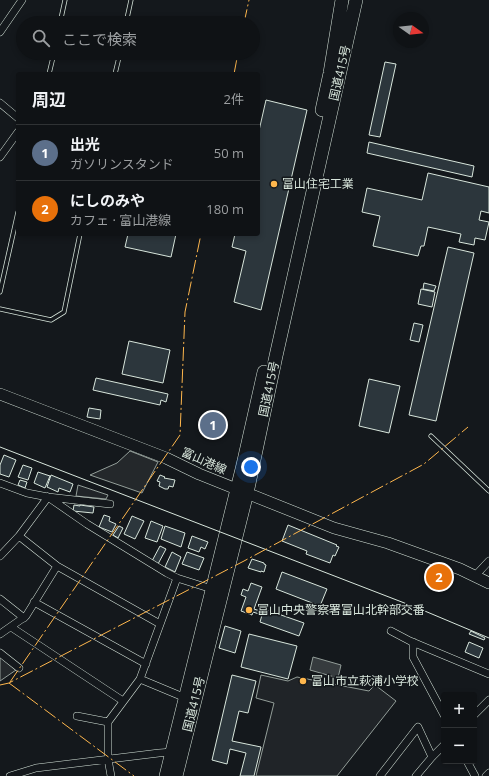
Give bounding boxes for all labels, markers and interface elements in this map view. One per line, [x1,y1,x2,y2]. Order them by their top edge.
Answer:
north arrow [393,12,429,48]
search box [16,16,260,60]
icon: search [30,27,52,49]
text: ここで検索 [62,29,137,49]
street label: 国道415号 [325,43,354,102]
text: 周辺 [32,88,66,111]
text: 2件 [224,90,244,108]
text: 出光 [70,134,100,154]
text: 1 [41,144,49,162]
text: 50 m [214,144,244,162]
text: ガソリンスタンド [70,155,174,173]
place label: 富山住宅工業 [282,175,354,192]
marker: 富山住宅工業 [269,179,279,189]
text: にしのみや [70,190,145,210]
text: 2 [41,200,49,218]
text: 180 m [206,200,244,218]
text: カフェ · 富山港線 [70,211,171,229]
street label: 国道415号 [254,359,283,418]
pin: 1 [200,410,226,440]
street label: 富山港線 [179,443,230,478]
your location [241,457,261,477]
pin: 2 [426,562,452,592]
place label: 富山中央警察署富山北幹部交番 [257,601,425,618]
marker: 富山中央警察署富山北幹部交番 [244,605,254,615]
place label: 富山市立萩浦小学校 [311,672,419,689]
street label: 国道415号 [178,674,209,733]
marker: 富山市立萩浦小学校 [298,676,308,686]
map controls [441,692,477,764]
button: + [441,692,477,728]
button: − [441,728,477,764]

